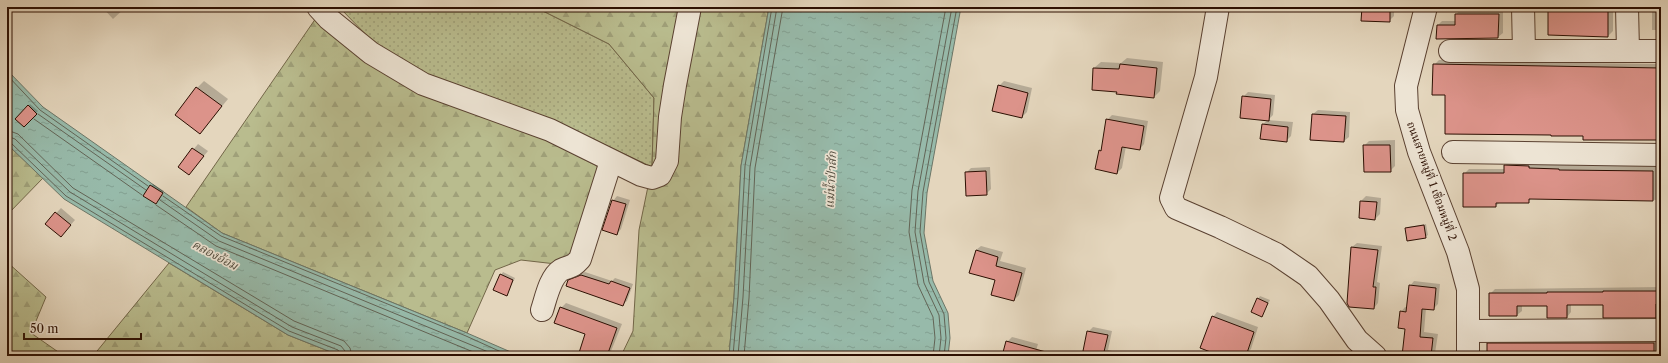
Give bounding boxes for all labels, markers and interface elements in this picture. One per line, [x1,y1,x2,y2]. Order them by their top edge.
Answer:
street label: ถนนสายหมู่ที่ 1 เชื่อมหมู่ที่ 2 [1404,119,1461,243]
water label: แม่น้ำป่าสัก [821,150,840,209]
water label: คลองอ้อม [190,236,242,273]
scale bar [24,315,141,341]
text: 50 m [30,321,59,336]

